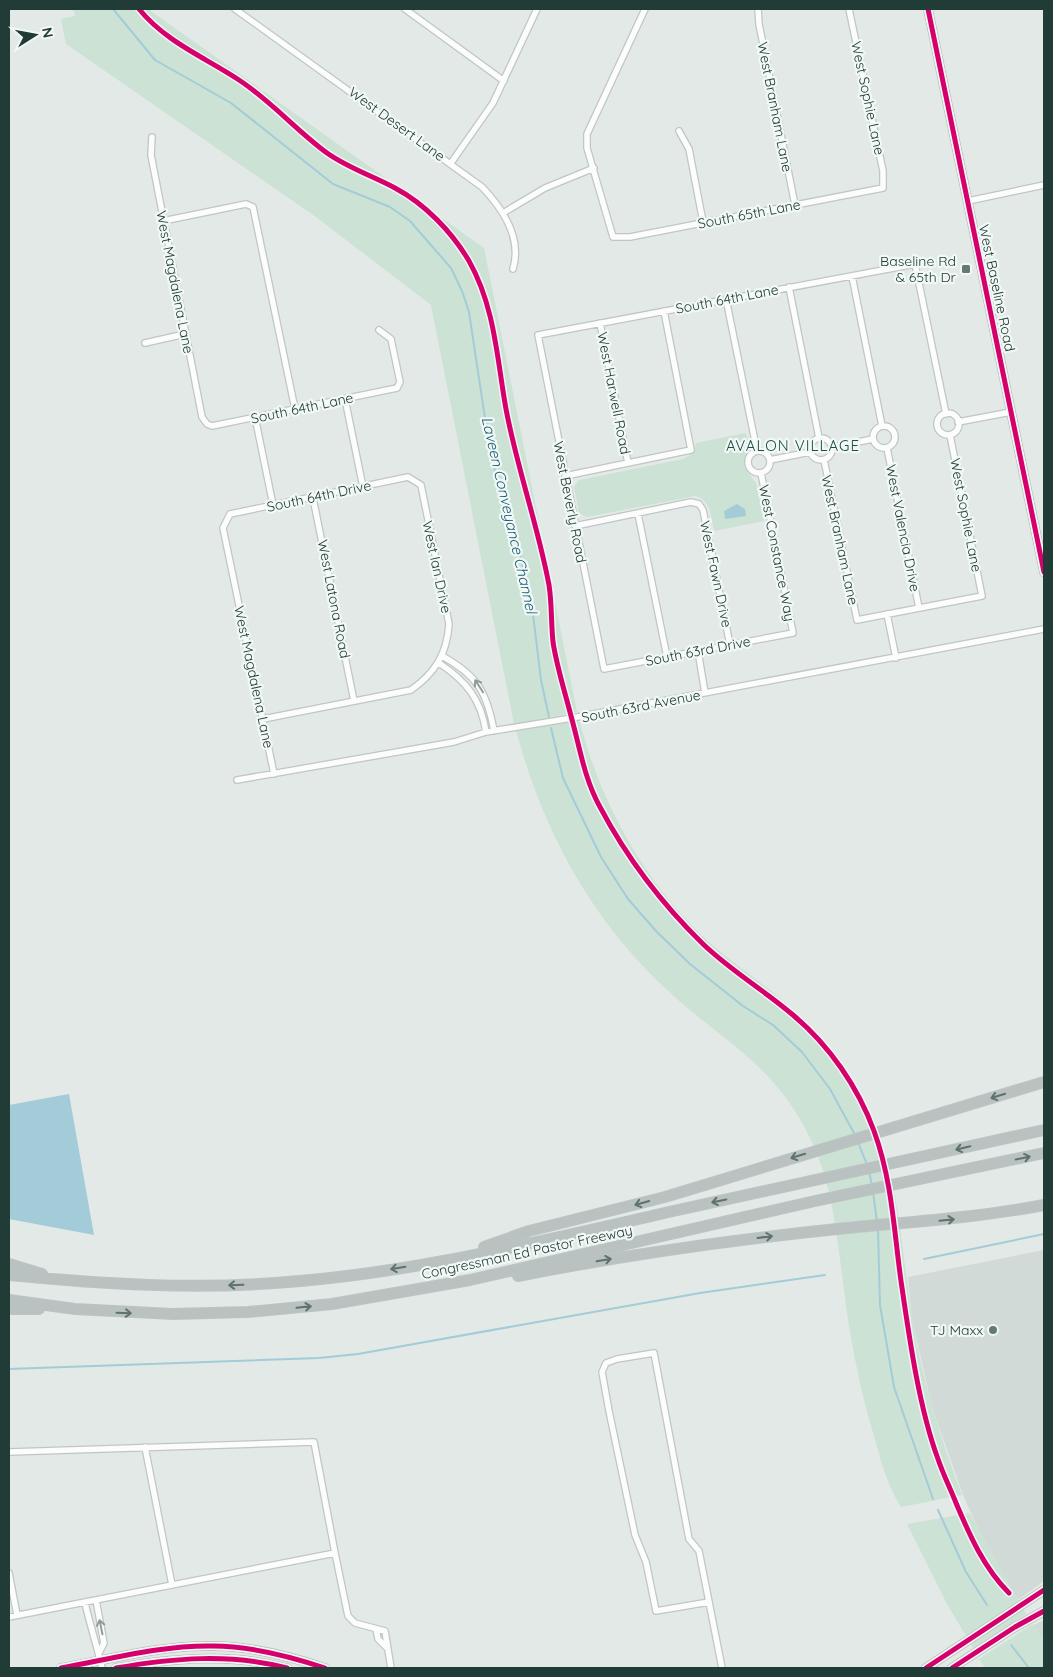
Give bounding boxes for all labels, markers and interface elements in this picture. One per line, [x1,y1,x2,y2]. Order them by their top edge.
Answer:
north arrow [10,10,60,60]
text: N [38,26,58,39]
street label: West Branham Lane [754,40,796,174]
street label: West Sophie Lane [847,40,889,157]
street label: West Desert Lane [345,83,449,165]
street label: South 65th Lane [696,195,802,233]
street label: West Magdalena Lane [152,209,198,355]
street label: West Baseline Road [975,223,1019,353]
place label: Baseline Rd & 65th Dr [880,252,957,286]
marker: Baseline Rd & 65th Dr [960,263,972,275]
street label: South 64th Lane [674,280,780,318]
street label: West Harwell Road [593,330,635,456]
street label: South 64th Lane [249,388,355,428]
water label: Laveen Conveyance Channel [478,415,542,617]
district label: AVALON VILLAGE [726,436,860,455]
street label: West Beverly Road [549,440,591,564]
street label: West Sophie Lane [946,456,986,574]
street label: West Valencia Drive [882,463,924,593]
street label: West Branham Lane [817,473,863,607]
street label: South 64th Drive [265,476,373,516]
street label: West Constance Way [755,483,799,623]
street label: West Ian Drive [418,519,456,615]
street label: West Fawn Drive [696,519,736,629]
street label: West Latona Road [314,538,354,660]
street label: West Magdalena Lane [230,604,278,750]
street label: South 63rd Drive [644,632,752,670]
one-way arrow [474,679,484,693]
street label: South 63rd Avenue [580,686,702,726]
one-way arrow [990,1091,1006,1101]
one-way arrow [955,1144,971,1153]
one-way arrow [790,1152,806,1162]
one-way arrow [1014,1153,1030,1162]
one-way arrow [711,1197,727,1206]
one-way arrow [635,1199,651,1209]
one-way arrow [938,1215,954,1224]
street label: Congressman Ed Pastor Freeway [420,1221,634,1283]
one-way arrow [757,1232,773,1242]
one-way arrow [596,1254,612,1264]
one-way arrow [390,1264,406,1274]
one-way arrow [228,1281,244,1290]
one-way arrow [295,1302,311,1312]
one-way arrow [116,1308,132,1317]
place label: TJ Maxx [930,1321,983,1339]
marker: TJ Maxx [987,1324,999,1336]
one-way arrow [96,1620,105,1636]

